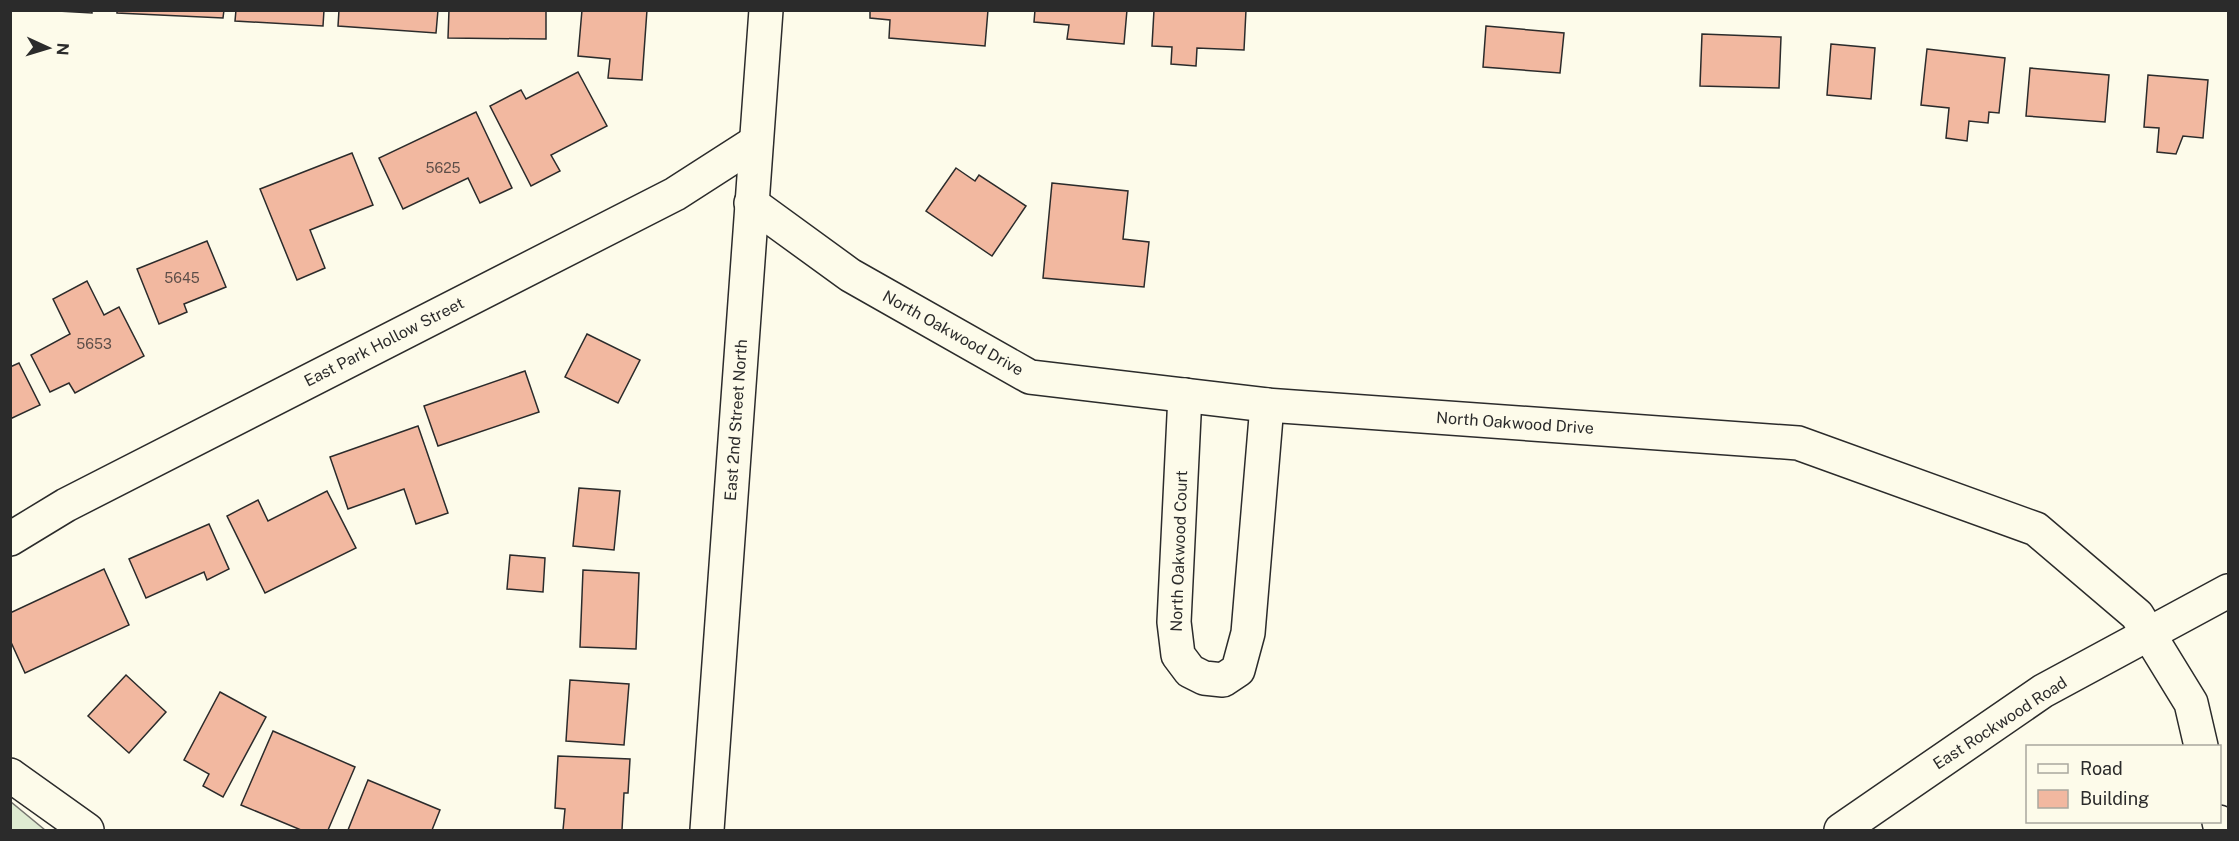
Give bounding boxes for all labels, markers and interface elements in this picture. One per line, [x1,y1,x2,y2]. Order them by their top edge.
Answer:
north arrow [18,18,78,78]
text: N [53,42,72,56]
house number: 5625 [426,160,461,176]
house number: 5645 [164,270,200,286]
street label: North Oakwood Drive [879,286,1027,380]
street label: East Park Hollow Street [301,293,467,391]
house number: 5653 [76,336,112,352]
street label: East 2nd Street North [721,339,751,501]
street label: North Oakwood Drive [1435,408,1595,438]
street label: North Oakwood Court [1167,470,1191,632]
street label: East Rockwood Road [1930,673,2070,773]
legend [2026,745,2221,823]
text: Road [2080,758,2123,779]
text: Building [2080,788,2149,809]

